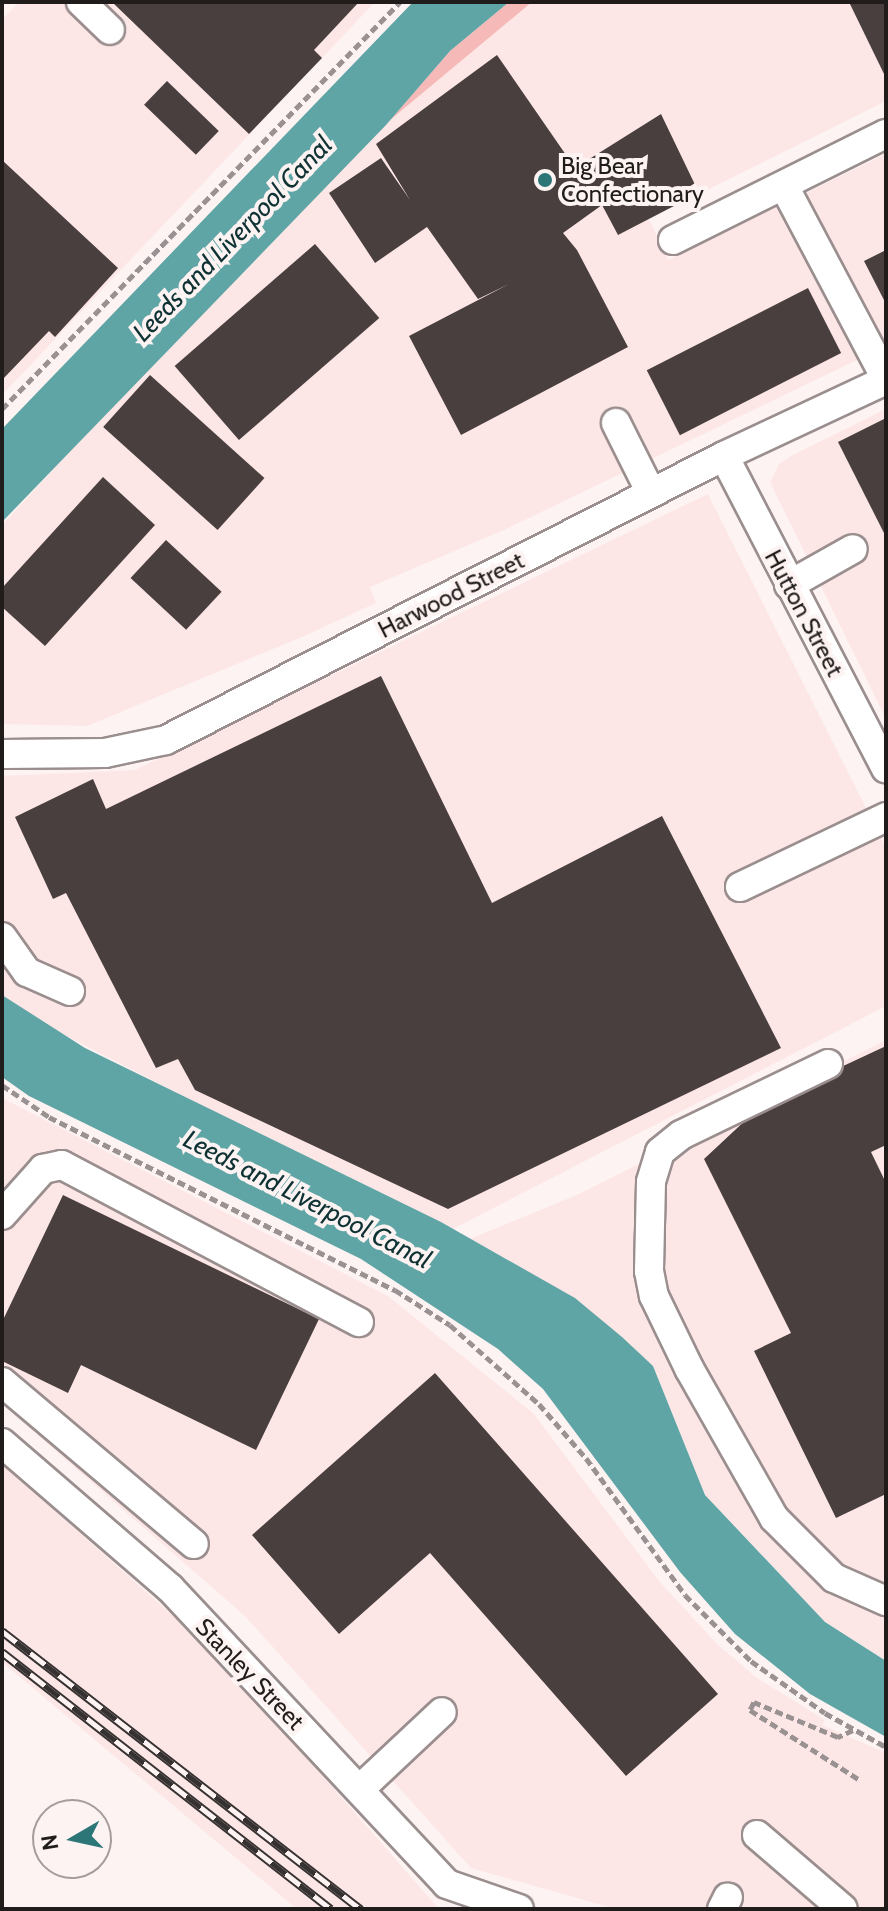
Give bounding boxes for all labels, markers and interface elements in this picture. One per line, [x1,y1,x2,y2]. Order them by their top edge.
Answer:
water label: Leeds and Liverpool Canal [127,130,339,348]
place label: Big Bear Confectionary [561,152,704,208]
marker: Big Bear Confectionary [536,171,554,189]
street label: Hutton Street [759,545,849,681]
street label: Harwood Street [373,546,529,644]
water label: Leeds and Liverpool Canal [178,1124,436,1276]
street label: Stanley Street [190,1612,310,1736]
north arrow [32,1799,112,1879]
text: N [35,1833,64,1852]

